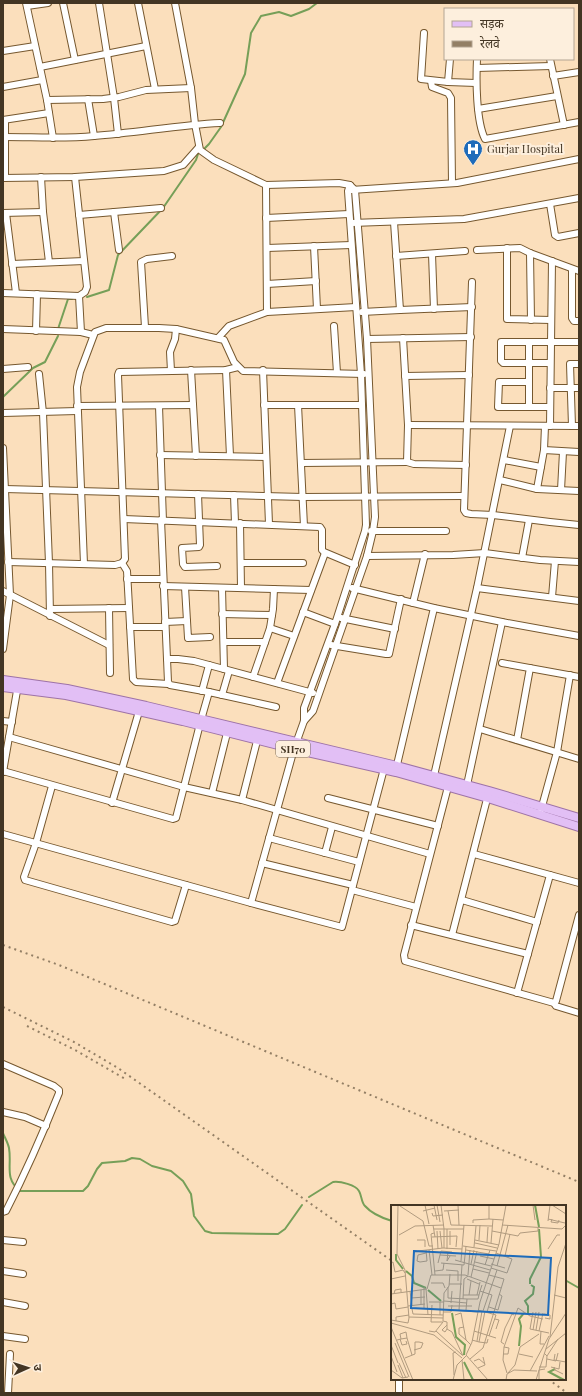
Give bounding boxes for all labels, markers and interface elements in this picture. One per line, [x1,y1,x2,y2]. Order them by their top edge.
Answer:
legend [444,8,574,60]
text: सड़क [480,15,505,31]
text: रेलवे [480,35,500,51]
hospital icon: Gurjar Hospital [462,138,484,166]
place label: Gurjar Hospital [487,141,563,156]
road number: SH70 [276,741,310,757]
inset map [391,1205,566,1380]
north arrow [8,1348,48,1388]
text: उ [31,1364,46,1372]

